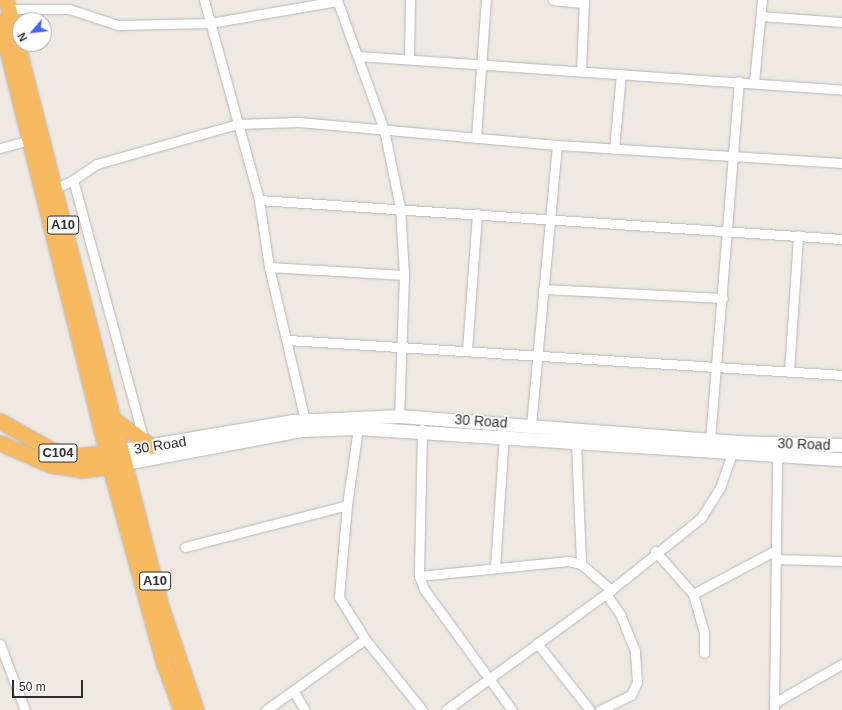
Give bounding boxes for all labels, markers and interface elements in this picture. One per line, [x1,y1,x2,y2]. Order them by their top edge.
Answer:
north arrow [12,12,52,52]
text: N [15,31,29,43]
road number: A10 [47,214,79,236]
street label: 30 Road [454,411,508,431]
street label: 30 Road [133,433,187,457]
street label: 30 Road [777,435,831,453]
road number: C104 [38,442,78,464]
road number: A10 [139,570,171,592]
scale bar [14,672,85,698]
text: 50 m [19,680,46,694]

